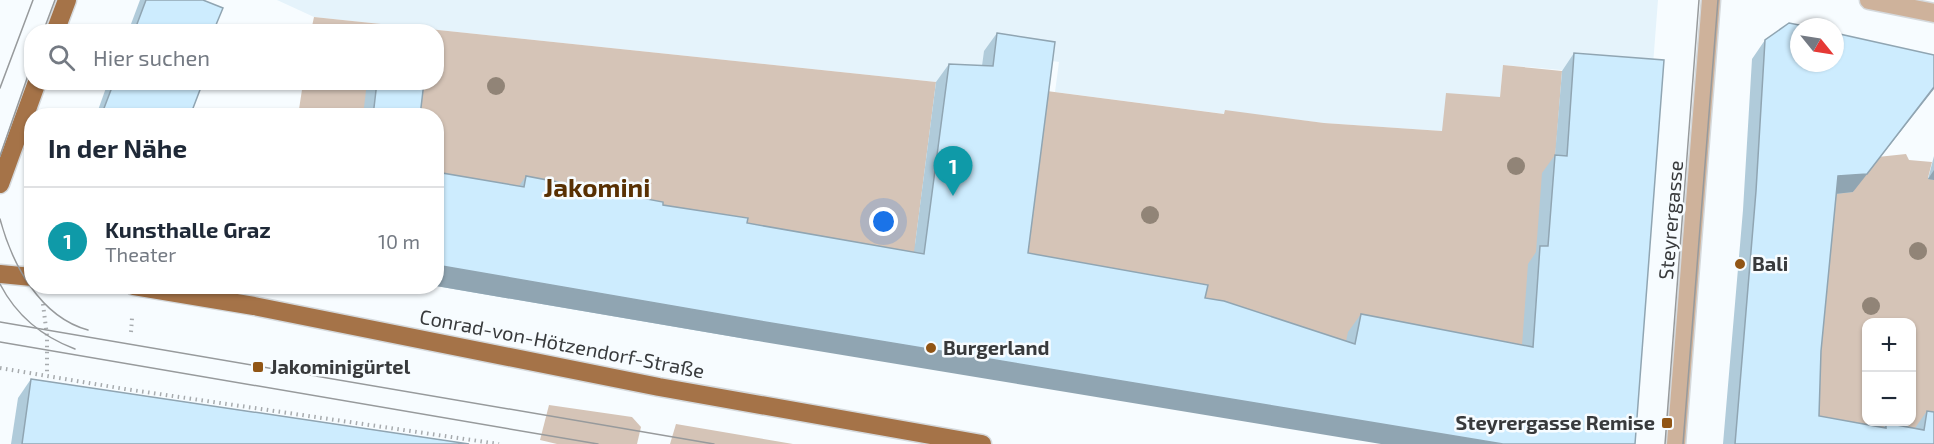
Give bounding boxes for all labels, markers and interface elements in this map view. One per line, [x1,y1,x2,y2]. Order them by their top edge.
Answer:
north arrow [1790,18,1844,72]
search box [24,24,444,90]
icon: search [45,41,78,74]
text: Hier suchen [93,44,210,70]
text: In der Nähe [48,132,187,163]
pin: 1 [934,146,972,196]
street label: Steyrergasse [1653,159,1687,280]
district label: Jakomini [544,171,650,202]
your location [869,207,898,236]
text: Kunsthalle Graz [105,216,271,242]
text: 1 [63,229,72,253]
text: 10 m [378,229,420,253]
text: Theater [105,242,176,266]
place label: Bali [1752,251,1788,275]
marker: Bali [1733,257,1747,271]
street label: Conrad-von-Hötzendorf-Straße [418,304,707,382]
map controls [1862,318,1916,426]
button: + [1862,318,1916,372]
place label: Burgerland [943,335,1049,359]
marker: Burgerland [924,341,938,355]
place label: Jakominigürtel [270,354,411,378]
marker: Jakominigürtel [251,360,265,374]
button: − [1862,372,1916,426]
place label: Steyrergasse Remise [1456,410,1655,435]
marker: Steyrergasse Remise [1660,416,1674,430]

